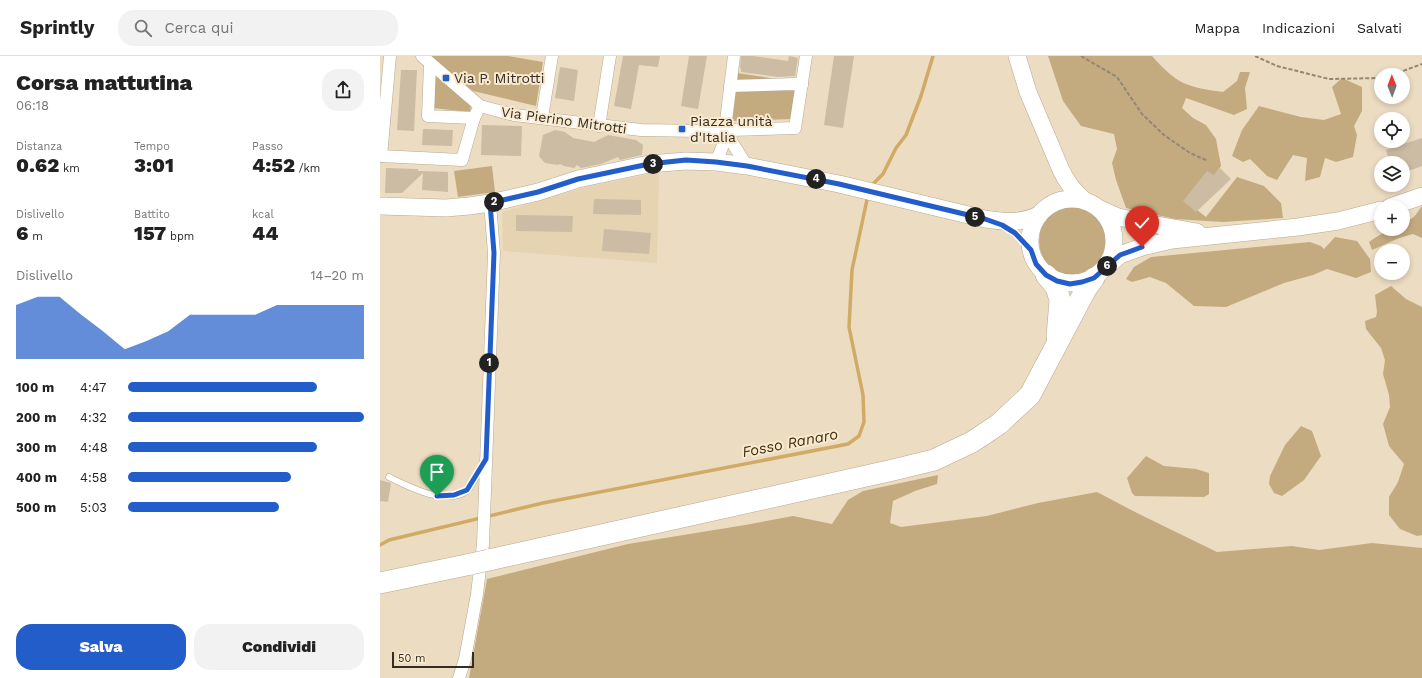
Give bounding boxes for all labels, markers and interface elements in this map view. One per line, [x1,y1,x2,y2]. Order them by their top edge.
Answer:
search box [118,10,398,46]
text: Sprintly [20,16,94,39]
icon: search [132,17,154,39]
text: Cerca qui [164,19,234,37]
text: Mappa [1195,20,1240,36]
text: Indicazioni [1262,20,1335,36]
text: Salvati [1357,20,1402,36]
north arrow [1374,68,1410,104]
map controls [1374,68,1410,280]
button: share [322,69,364,111]
text: Corsa mattutina [16,70,192,95]
place label: Via P. Mitrotti [454,70,544,86]
marker: Via P. Mitrotti [441,73,451,83]
text: 06:18 [16,98,49,113]
street label: Via Pierino Mitrotti [500,103,628,137]
button: locate [1374,112,1410,148]
place label: Piazza unità d'Italia [690,113,772,145]
marker: Piazza unità d'Italia [677,124,687,134]
text: Distanza [16,140,62,153]
text: Tempo [134,140,170,153]
text: Passo [252,140,283,153]
text: 0.62 [16,153,59,177]
text: 3:01 [134,153,174,177]
text: 4:52 [252,153,295,177]
pin: 3 [643,154,663,174]
button: layers [1374,156,1410,192]
text: 3 [650,157,656,170]
text: km [59,162,80,175]
text: /km [295,162,320,175]
pin: 4 [806,169,826,189]
text: 4 [812,172,820,185]
pin: 2 [484,192,504,212]
text: 2 [491,195,497,208]
button: + [1374,200,1410,236]
pin [1125,206,1159,247]
pin: 5 [965,207,985,227]
text: Dislivello [16,208,64,221]
text: Battito [134,208,170,221]
text: kcal [252,208,274,221]
text: 5 [972,210,978,223]
icon: check [1131,212,1153,234]
text: 6 [16,221,28,245]
text: 157 [134,221,166,245]
text: 44 [252,221,278,245]
text: m [28,230,43,243]
text: bpm [166,230,194,243]
button: − [1374,244,1410,280]
pin: 6 [1097,256,1117,276]
text: 6 [1104,259,1110,272]
text: Dislivello [16,268,73,283]
text: 14–20 m [310,268,364,283]
pin: 1 [479,353,499,373]
text: 1 [487,356,491,369]
text: 100 m [16,380,54,395]
text: 4:47 [80,380,106,395]
text: 200 m [16,410,56,425]
text: 4:32 [80,410,107,425]
water label: Fosso Ranaro [741,425,840,461]
text: 300 m [16,440,56,455]
text: 4:48 [80,440,108,455]
pin [420,455,454,496]
icon: arrive [426,461,448,483]
text: 400 m [16,470,57,485]
text: 4:58 [80,470,107,485]
text: 500 m [16,500,56,515]
text: 5:03 [80,500,107,515]
button: Salva [16,624,186,670]
button: Condividi [194,624,364,670]
scale bar [392,650,474,669]
text: 50 m [398,652,425,665]

